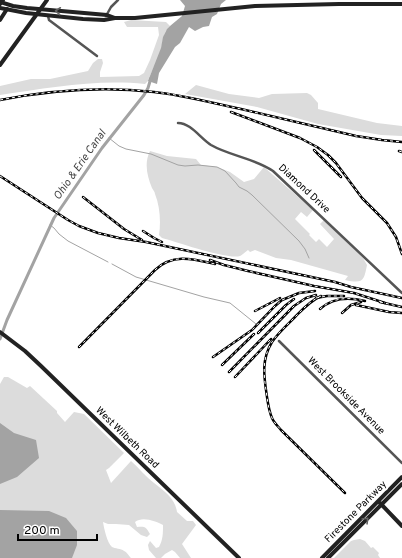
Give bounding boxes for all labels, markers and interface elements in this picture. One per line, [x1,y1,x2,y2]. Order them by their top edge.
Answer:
one-way arrow [55,6,61,15]
water label: Ohio & Erie Canal [51,126,110,203]
street label: Diamond Drive [275,162,333,216]
street label: West Brookside Avenue [304,354,388,438]
street label: West Wilbeth Road [93,404,161,472]
street label: Firestone Parkway [322,478,390,546]
scale bar [18,516,97,542]
one-way arrow [361,517,369,525]
text: 200 m [24,523,60,539]

